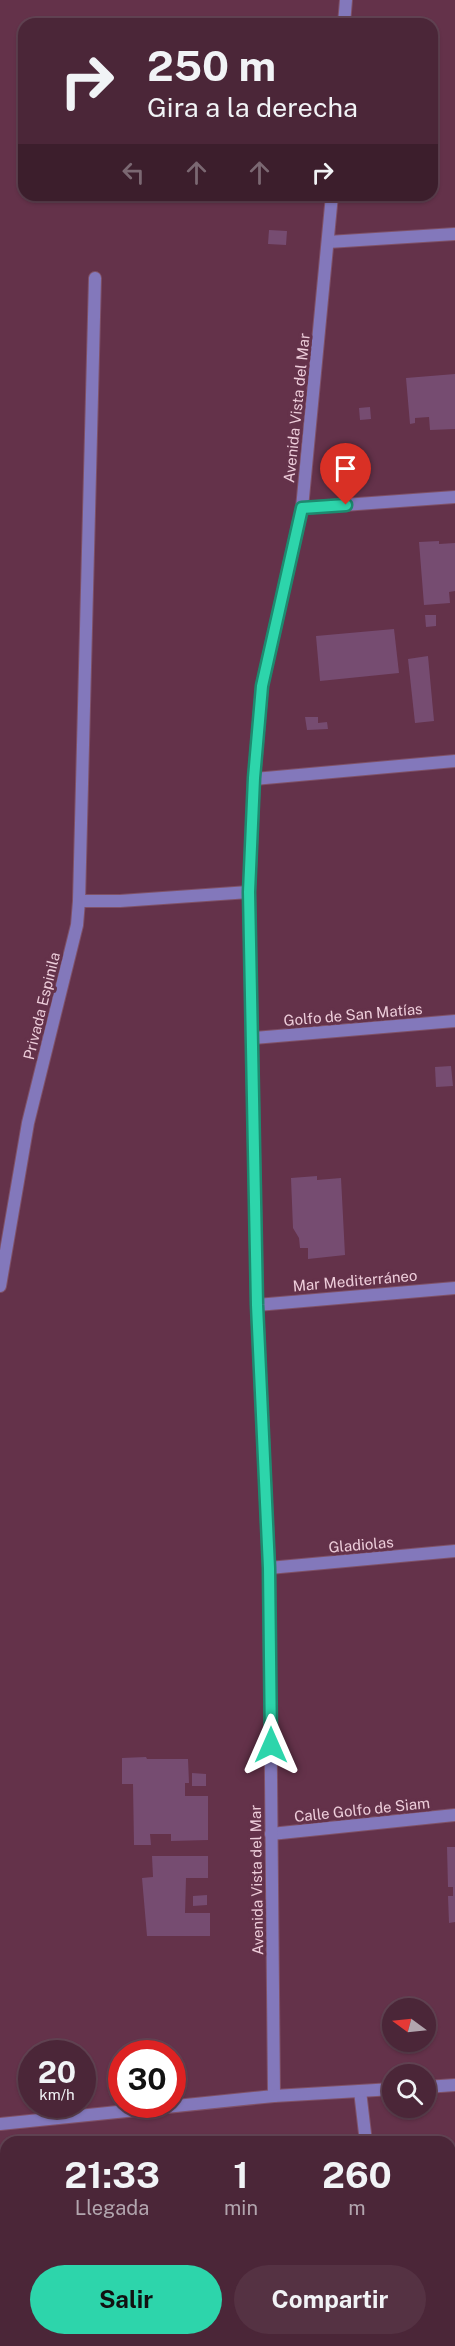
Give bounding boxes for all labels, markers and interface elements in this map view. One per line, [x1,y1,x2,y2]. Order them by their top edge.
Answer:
text: 250 m [147,41,276,90]
icon: right [48,42,126,120]
text: Gira a la derecha [147,91,358,123]
icon: left [117,156,150,189]
icon: ahead [180,156,213,189]
icon: ahead [243,156,276,189]
icon: right [306,156,339,189]
street label: Avenida Vista del Mar [280,332,313,484]
pin [320,443,371,505]
icon: arrive [329,452,362,485]
street label: Privada Espinila [20,950,63,1062]
street label: Golfo de San Matías [283,1000,423,1029]
street label: Mar Mediterráneo [292,1267,418,1294]
street label: Gladiolas [328,1533,394,1556]
position arrow [239,1713,303,1777]
street label: Calle Golfo de Siam [293,1794,431,1825]
street label: Avenida Vista del Mar [247,1805,266,1955]
north arrow [382,1998,436,2052]
map controls [382,1998,436,2118]
speed limit sign: 30 [108,2040,186,2118]
text: 20 [38,2054,76,2090]
button: search [382,2064,436,2118]
text: km/h [39,2086,75,2103]
text: 21:33 [64,2154,160,2196]
text: 1 [233,2154,249,2196]
text: 260 [322,2154,392,2196]
text: Llegada [75,2196,149,2220]
text: min [224,2196,258,2220]
text: m [348,2196,366,2220]
button: Salir [30,2265,222,2334]
button: Compartir [234,2265,426,2334]

